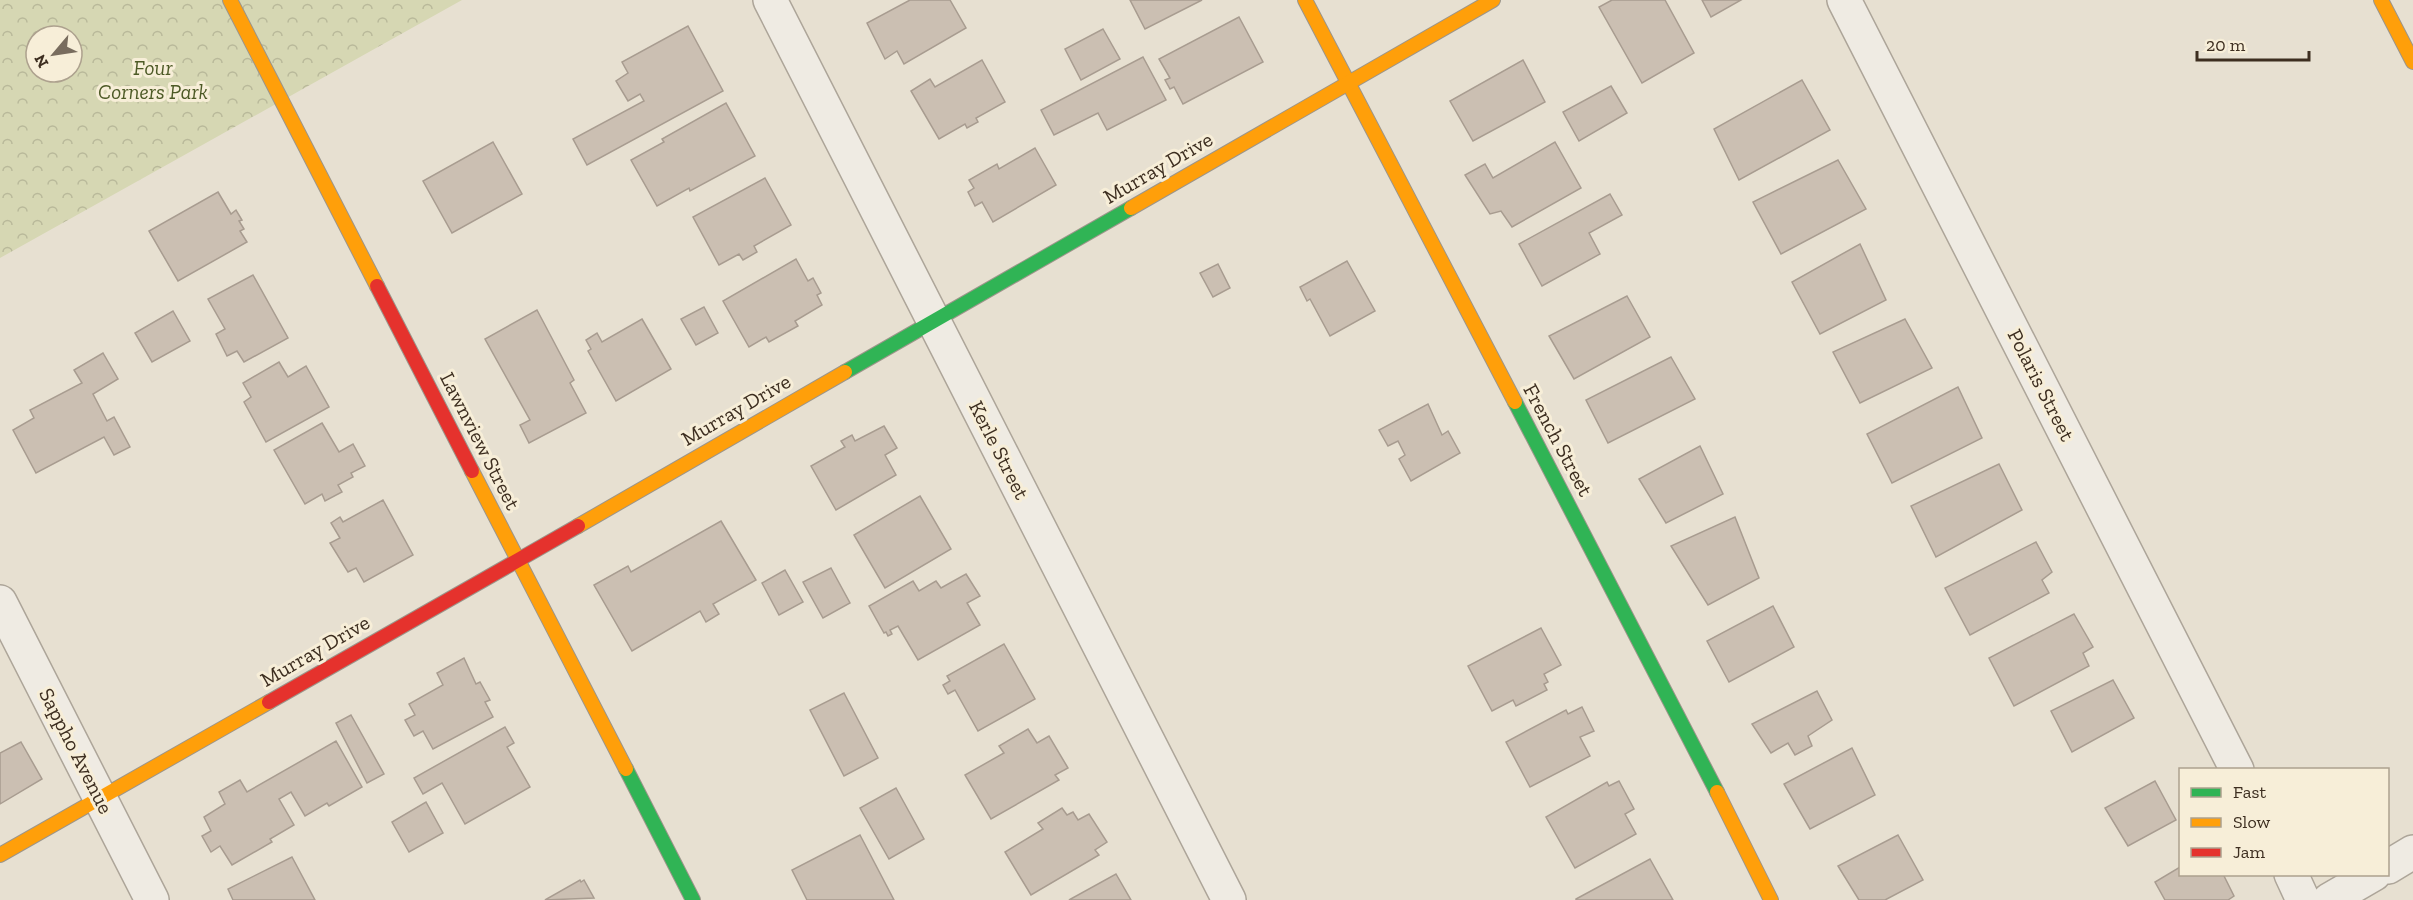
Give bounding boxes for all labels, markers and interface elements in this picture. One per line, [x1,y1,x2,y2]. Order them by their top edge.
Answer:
north arrow [24,24,84,84]
scale bar [2197,24,2310,62]
text: 20 m [2206,34,2246,56]
text: N [30,51,53,71]
park label: Four Corners Park [98,55,208,104]
street label: Murray Drive [1099,126,1217,209]
street label: Polaris Street [2003,325,2080,445]
street label: Lawnview Street [435,368,526,514]
street label: Murray Drive [677,368,795,451]
street label: French Street [1518,379,1599,500]
street label: Kerle Street [964,396,1035,503]
street label: Murray Drive [256,609,374,692]
street label: Sappho Avenue [34,684,119,818]
legend [2179,768,2389,876]
text: Fast [2233,781,2266,803]
text: Slow [2233,811,2270,833]
text: Jam [2233,841,2265,863]

